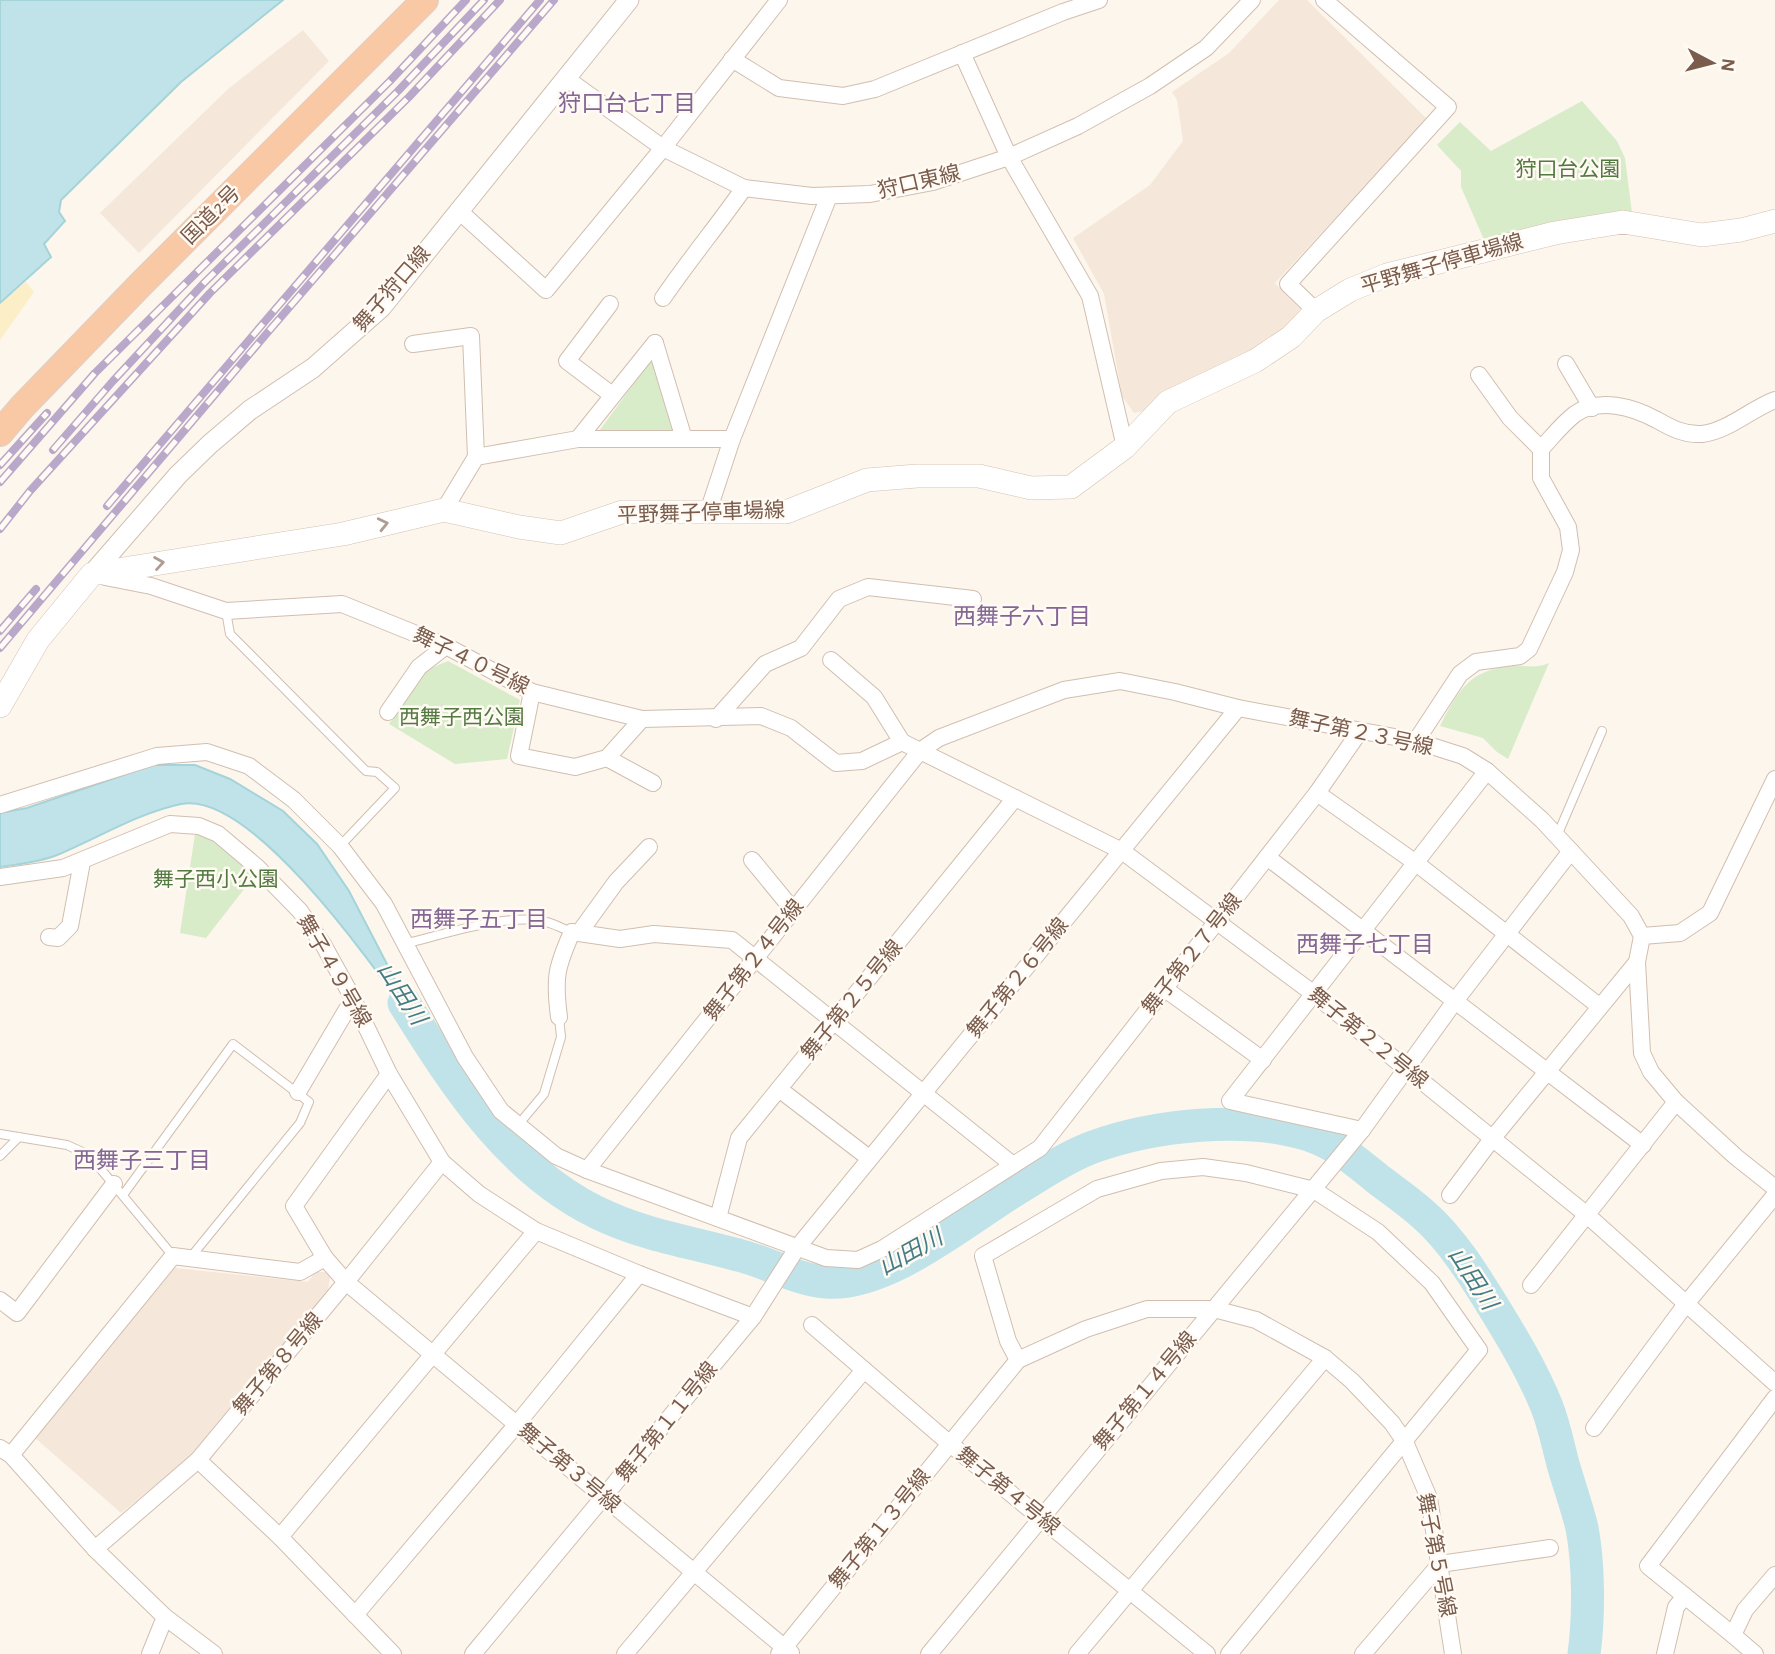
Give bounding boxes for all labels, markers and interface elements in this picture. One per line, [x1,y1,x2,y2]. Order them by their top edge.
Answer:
north arrow [1677,28,1747,98]
text: N [1717,57,1738,73]
district label: 狩口台七丁目 [558,91,696,116]
park label: 狩口台公園 [1516,158,1621,180]
street label: 狩口東線 [875,161,962,202]
street label: 国道2号 [177,181,244,248]
street label: 平野舞子停車場線 [1358,230,1526,297]
street label: 舞子狩口線 [349,242,434,336]
street label: 平野舞子停車場線 [617,499,785,526]
one-way arrow [377,518,389,532]
one-way arrow [153,556,165,571]
district label: 西舞子六丁目 [953,604,1091,629]
street label: 舞子４０号線 [410,623,533,698]
park label: 西舞子西公園 [399,706,525,728]
street label: 舞子第２３号線 [1287,706,1435,759]
park label: 舞子西小公園 [153,868,279,890]
street label: 舞子第２７号線 [1138,889,1246,1018]
street label: 舞子第２４号線 [700,895,808,1024]
district label: 西舞子五丁目 [410,907,548,932]
street label: 舞子４９号線 [293,911,375,1031]
street label: 舞子第２６号線 [963,914,1072,1042]
district label: 西舞子七丁目 [1296,932,1434,957]
street label: 舞子第２５号線 [797,936,906,1064]
water label: 山田川 [373,958,432,1032]
street label: 舞子第２２号線 [1304,983,1432,1092]
district label: 西舞子三丁目 [73,1148,211,1173]
water label: 山田川 [875,1224,949,1280]
water label: 山田川 [1444,1243,1503,1317]
street label: 舞子第８号線 [229,1308,327,1419]
street label: 舞子第１４号線 [1089,1327,1200,1454]
street label: 舞子第１１号線 [612,1358,721,1486]
street label: 舞子第３号線 [514,1419,625,1517]
street label: 舞子第４号線 [952,1442,1064,1539]
street label: 舞子第１３号線 [825,1465,934,1593]
street label: 舞子第５号線 [1414,1491,1459,1619]

